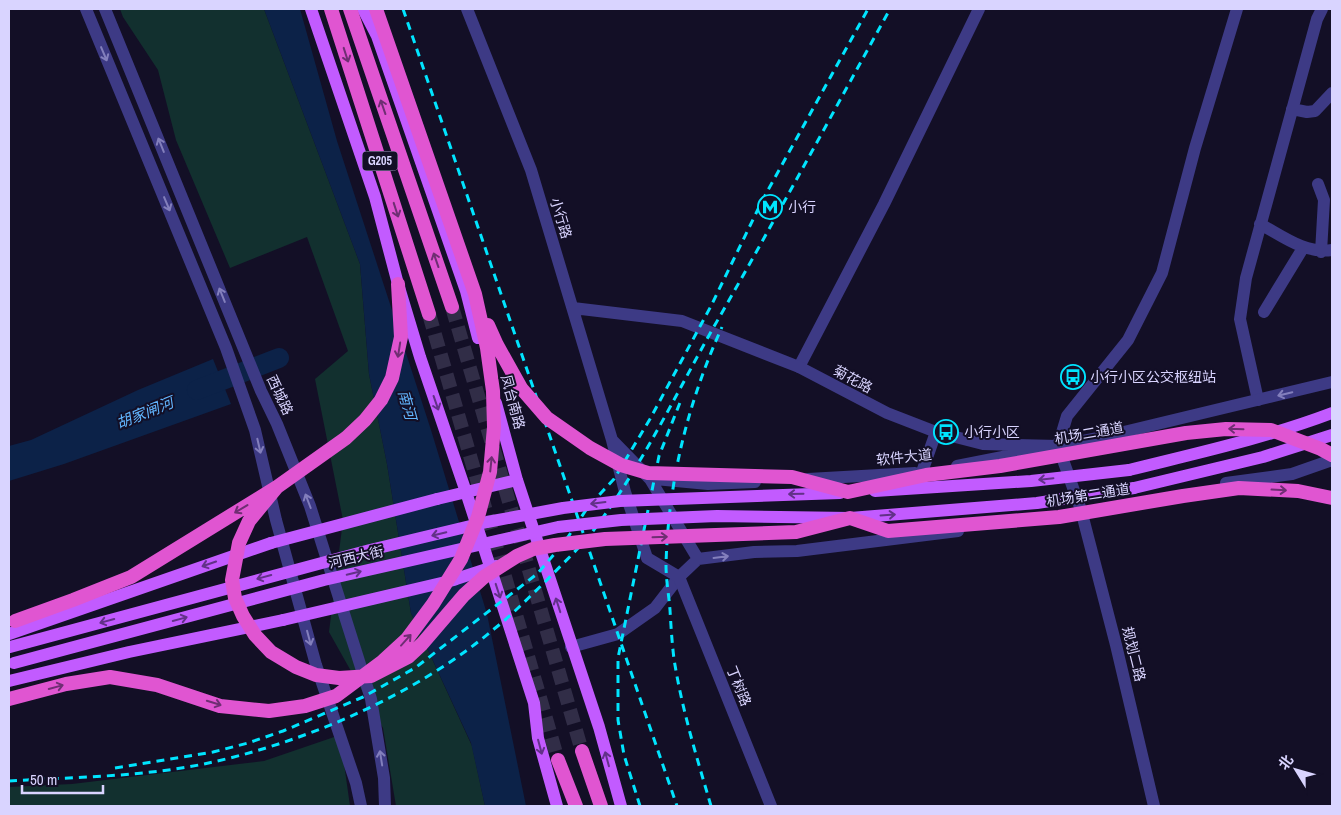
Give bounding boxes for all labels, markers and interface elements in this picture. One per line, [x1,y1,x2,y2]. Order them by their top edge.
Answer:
one-way arrow [100,46,110,61]
one-way arrow [342,47,351,62]
one-way arrow [378,99,387,115]
one-way arrow [155,137,164,152]
road number: G205 [362,152,398,170]
metro station icon: 小行 [757,194,783,220]
street label: 小行路 [546,195,576,241]
one-way arrow [162,196,172,211]
place label: 小行 [788,198,816,216]
one-way arrow [392,201,401,217]
one-way arrow [430,253,440,269]
one-way arrow [217,288,227,303]
one-way arrow [394,342,404,358]
street label: 菊花路 [830,361,876,397]
bus stop icon: 小行小区公交枢纽站 [1060,364,1086,390]
place label: 小行小区公交枢纽站 [1090,368,1216,386]
street label: 西城路 [263,372,297,418]
street label: 凤台南路 [497,373,529,431]
water label: 南河 [393,388,422,425]
water label: 胡家闸河 [113,390,179,434]
one-way arrow [1277,390,1293,399]
one-way arrow [432,395,441,411]
street label: 机场二通道 [1053,418,1125,448]
bus stop icon: 小行小区 [933,419,959,445]
place label: 小行小区 [964,423,1020,441]
one-way arrow [1228,425,1244,434]
one-way arrow [255,438,264,454]
street label: 软件大道 [875,445,933,469]
one-way arrow [486,457,496,473]
one-way arrow [1038,474,1054,484]
street label: 机场第二通道 [1045,480,1131,510]
one-way arrow [1271,486,1287,495]
one-way arrow [789,489,805,498]
one-way arrow [303,494,312,509]
one-way arrow [590,499,606,509]
one-way arrow [234,504,248,514]
one-way arrow [880,510,896,520]
one-way arrow [431,530,447,539]
one-way arrow [652,532,668,541]
street label: 河西大街 [327,542,385,572]
one-way arrow [712,551,728,561]
one-way arrow [201,560,217,569]
one-way arrow [345,568,361,577]
one-way arrow [256,573,272,583]
one-way arrow [493,583,503,599]
one-way arrow [552,597,562,613]
one-way arrow [171,614,187,623]
one-way arrow [100,616,116,626]
street label: 规划二路 [1118,625,1150,683]
one-way arrow [304,629,314,645]
one-way arrow [400,633,412,646]
street label: 丁树路 [723,663,755,709]
one-way arrow [47,681,63,691]
one-way arrow [205,699,221,709]
one-way arrow [536,739,546,755]
north arrow [1271,745,1321,795]
one-way arrow [376,750,386,766]
text: 北 [1274,751,1297,773]
one-way arrow [602,752,612,768]
scale bar [22,762,104,794]
text: 50 m [30,769,57,790]

